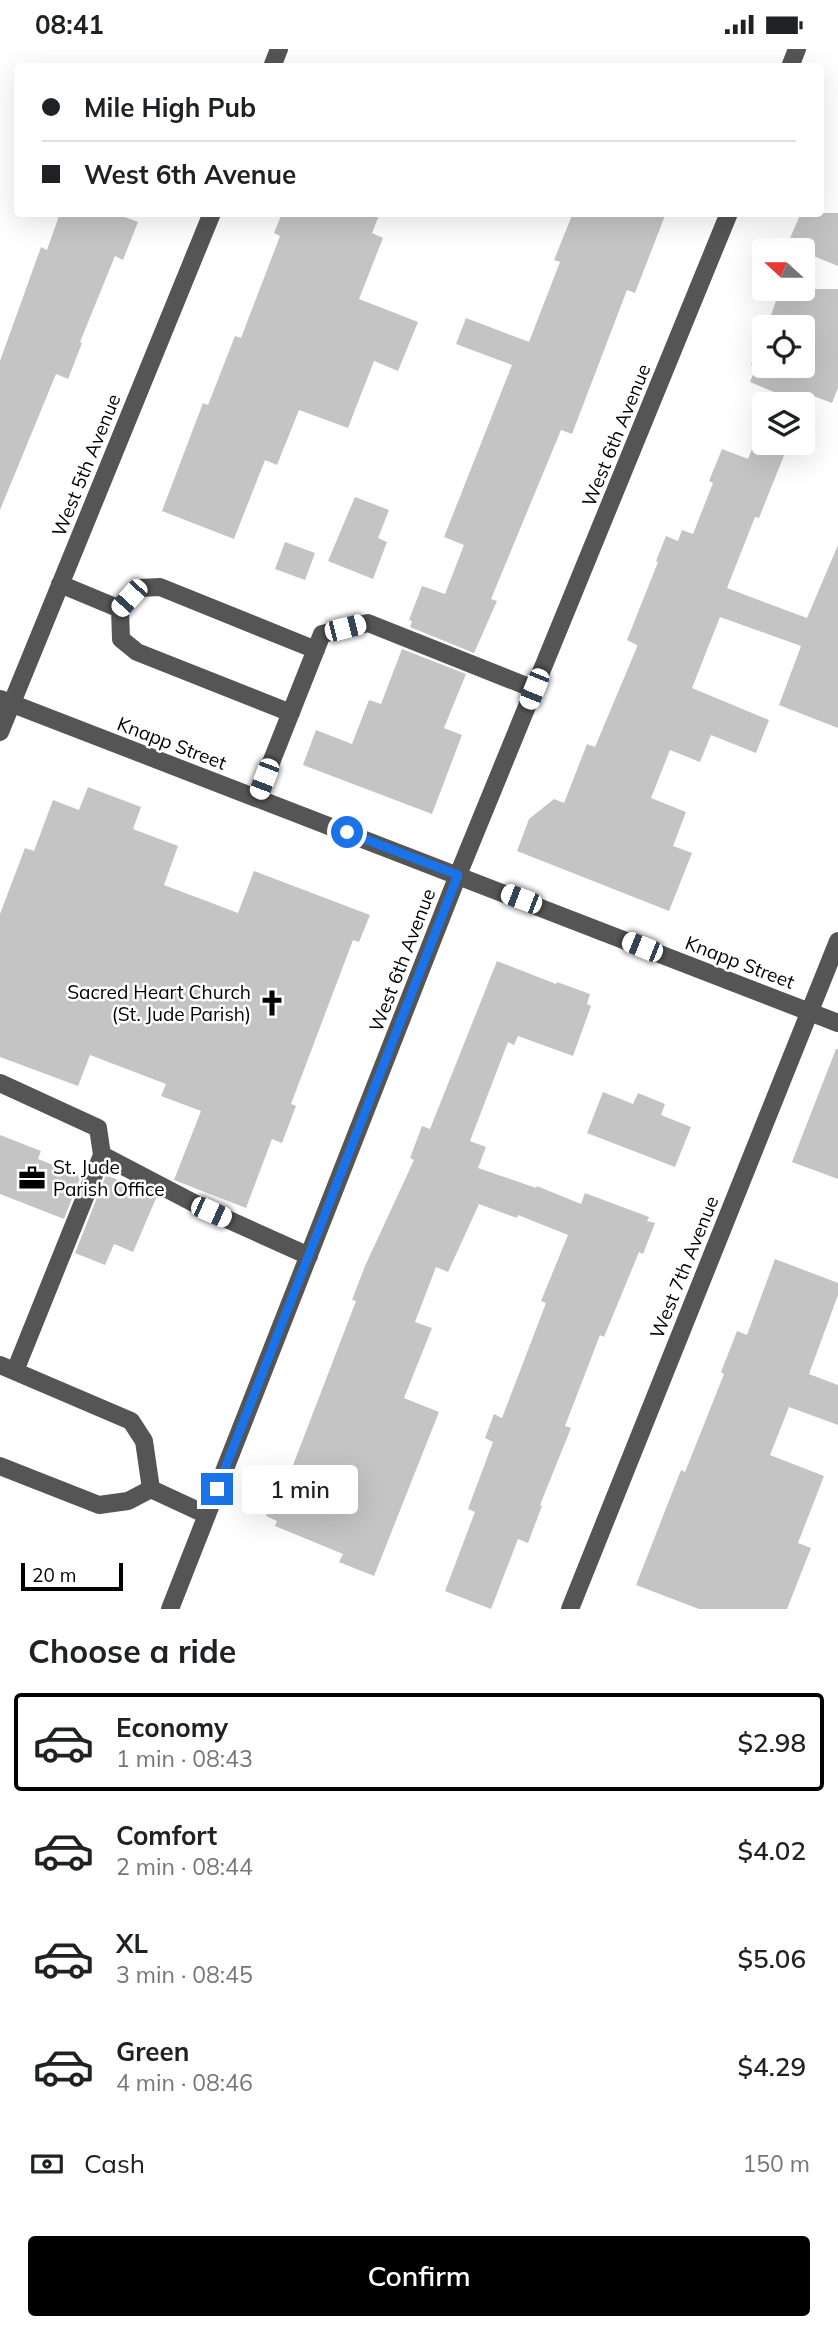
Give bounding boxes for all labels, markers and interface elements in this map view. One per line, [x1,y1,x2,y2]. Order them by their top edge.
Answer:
text: 08:41 [35,8,104,41]
text: Mile High Pub [84,91,256,124]
text: West 6th Avenue [84,158,296,191]
north arrow [752,238,816,301]
map controls [752,238,815,455]
button: locate [752,315,815,378]
street label: West 6th Avenue [576,360,656,510]
street label: West 5th Avenue [46,390,126,540]
button: layers [752,392,815,455]
car [108,575,151,621]
car [323,613,368,643]
car [517,666,552,712]
street label: Knapp Street [114,711,230,775]
car [247,756,282,802]
route start [331,816,363,848]
car [498,882,545,916]
street label: West 6th Avenue [364,885,440,1035]
car [619,929,666,965]
street label: Knapp Street [682,930,798,994]
place label: Sacred Heart Church (St. Jude Parish) [67,980,251,1026]
church icon: Sacred Heart Church (St. Jude Parish) [257,988,287,1018]
place label: St. Jude Parish Office [53,1155,165,1201]
office icon: St. Jude Parish Office [17,1163,47,1193]
street label: West 7th Avenue [644,1192,724,1342]
car [188,1194,235,1230]
callout: 1 min [242,1465,357,1513]
route end [201,1473,233,1505]
text: 1 min [270,1475,330,1504]
scale bar [21,1560,122,1592]
text: 20 m [32,1563,76,1587]
text: Choose a ride [28,1631,236,1671]
icon: car [32,1711,95,1774]
text: Economy [116,1711,228,1744]
text: $2.98 [737,1726,806,1759]
text: 1 min · 08:43 [116,1744,253,1773]
icon: car [32,1819,95,1882]
text: Comfort [116,1819,217,1852]
text: $4.02 [737,1834,806,1867]
text: 2 min · 08:44 [116,1852,253,1881]
icon: car [32,1927,95,1990]
text: XL [116,1927,148,1960]
text: $5.06 [737,1942,806,1975]
text: 3 min · 08:45 [116,1960,253,1989]
icon: car [32,2035,95,2098]
text: Green [116,2035,189,2068]
text: $4.29 [737,2050,806,2083]
text: 4 min · 08:46 [116,2068,253,2097]
icon: cash [28,2145,66,2183]
text: Cash [84,2147,145,2180]
text: 150 m [742,2149,810,2178]
button: Confirm [28,2236,810,2316]

